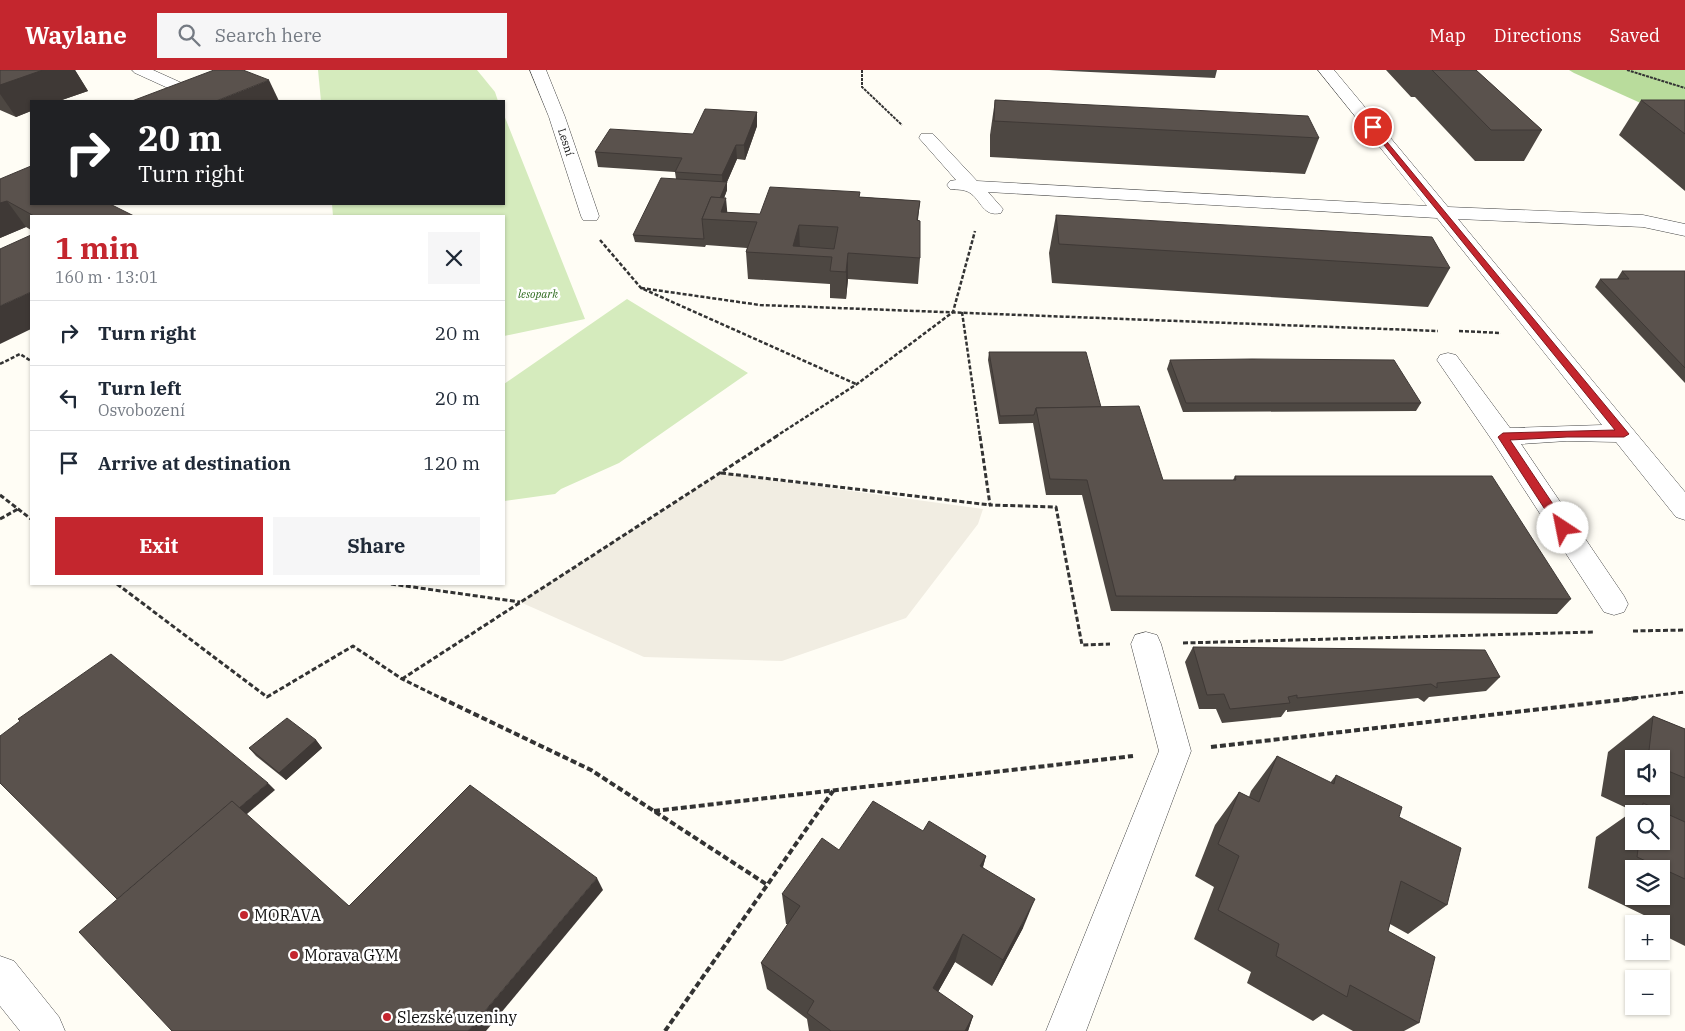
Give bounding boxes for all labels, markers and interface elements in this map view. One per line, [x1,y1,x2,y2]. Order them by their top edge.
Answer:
search box [157,13,507,58]
text: Waylane [25,19,127,51]
icon: search [175,21,203,49]
text: Search here [215,23,322,47]
text: Map [1429,24,1466,47]
text: Directions [1494,24,1582,47]
text: Saved [1610,24,1660,47]
pin [1352,106,1394,148]
icon: arrive [1359,113,1387,141]
text: 20 m [138,115,222,161]
icon: right [55,120,120,185]
street label: Lesní [555,126,577,158]
text: Turn right [138,159,245,188]
text: 1 min [55,228,139,267]
button: close [428,232,480,284]
text: 160 m · 13:01 [55,267,158,287]
park label: lesopark [518,287,558,301]
icon: right [55,319,83,347]
text: Turn right [98,321,196,345]
text: 20 m [435,321,480,345]
text: Turn left [98,376,181,400]
icon: left [55,384,83,412]
text: 20 m [435,386,480,410]
text: Osvobození [98,400,185,420]
icon: arrive [55,449,83,477]
text: Arrive at destination [98,451,291,475]
text: 120 m [423,451,480,475]
position arrow [1536,501,1588,553]
button: Exit [55,517,263,575]
button: Share [273,517,480,575]
map controls [1625,750,1670,1015]
button: sound [1625,750,1670,795]
button: search [1625,805,1670,850]
button: layers [1625,860,1670,905]
place label: MORAVA [254,905,321,925]
marker: MORAVA [238,909,250,921]
button: + [1625,915,1670,960]
place label: Morava GYM [304,945,399,965]
marker: Morava GYM [288,949,300,961]
button: − [1625,970,1670,1015]
place label: Slezské uzeniny [397,1007,518,1027]
marker: Slezské uzeniny [381,1011,393,1023]

